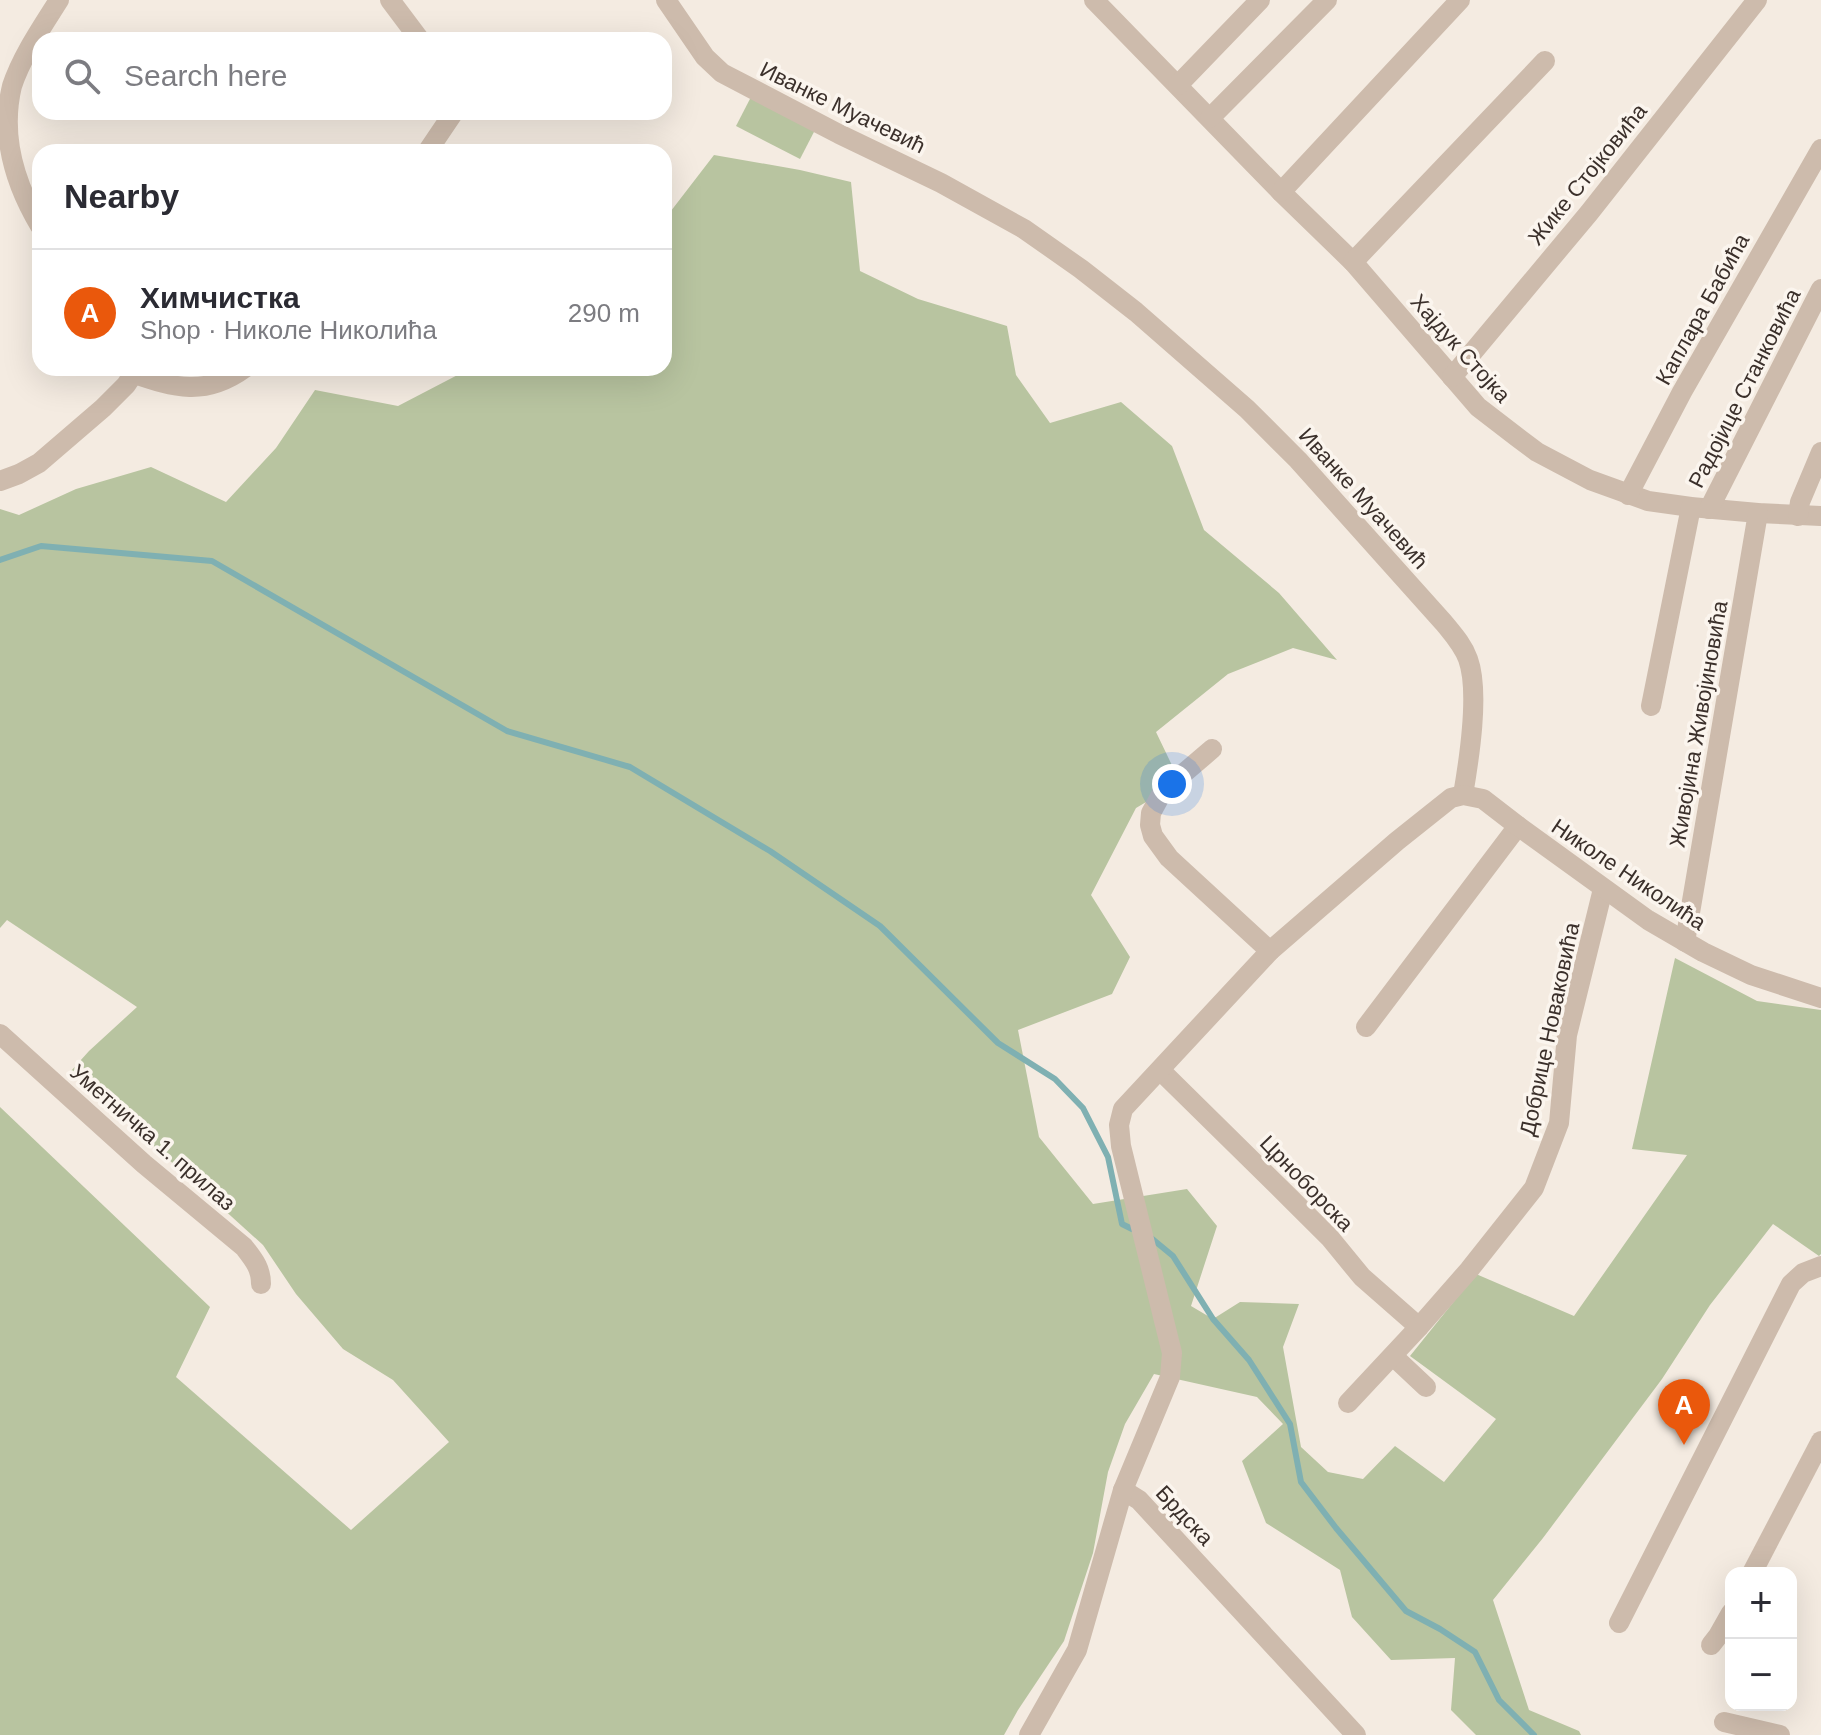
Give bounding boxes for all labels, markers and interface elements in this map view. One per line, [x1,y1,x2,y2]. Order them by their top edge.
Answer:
search box [32,32,672,120]
icon: search [60,54,104,98]
street label: Иванке Муачевић [756,57,930,158]
text: Search here [124,59,287,92]
street label: Жике Стојковића [1523,98,1652,250]
text: Nearby [64,177,179,215]
street label: Каплара Бабића [1651,229,1755,389]
text: Химчистка [140,281,300,314]
street label: Радојице Станковића [1683,284,1806,492]
street label: Хајдук Стојка [1406,289,1516,408]
text: A [81,298,99,328]
text: 290 m [568,298,640,328]
text: Shop · Николе Николића [140,315,437,345]
street label: Иванке Муачевић [1294,423,1433,574]
street label: Живојина Живојиновића [1664,598,1733,849]
your location [1152,764,1192,804]
street label: Николе Николића [1547,814,1711,936]
street label: Добрице Новаковића [1515,919,1584,1138]
street label: Уметничка 1. прилаз [65,1059,240,1216]
street label: Црноборска [1255,1130,1359,1237]
pin: A [1658,1379,1710,1445]
street label: Брдска [1151,1480,1219,1551]
map controls [1725,1567,1797,1711]
button: + [1725,1567,1797,1639]
button: − [1725,1639,1797,1711]

